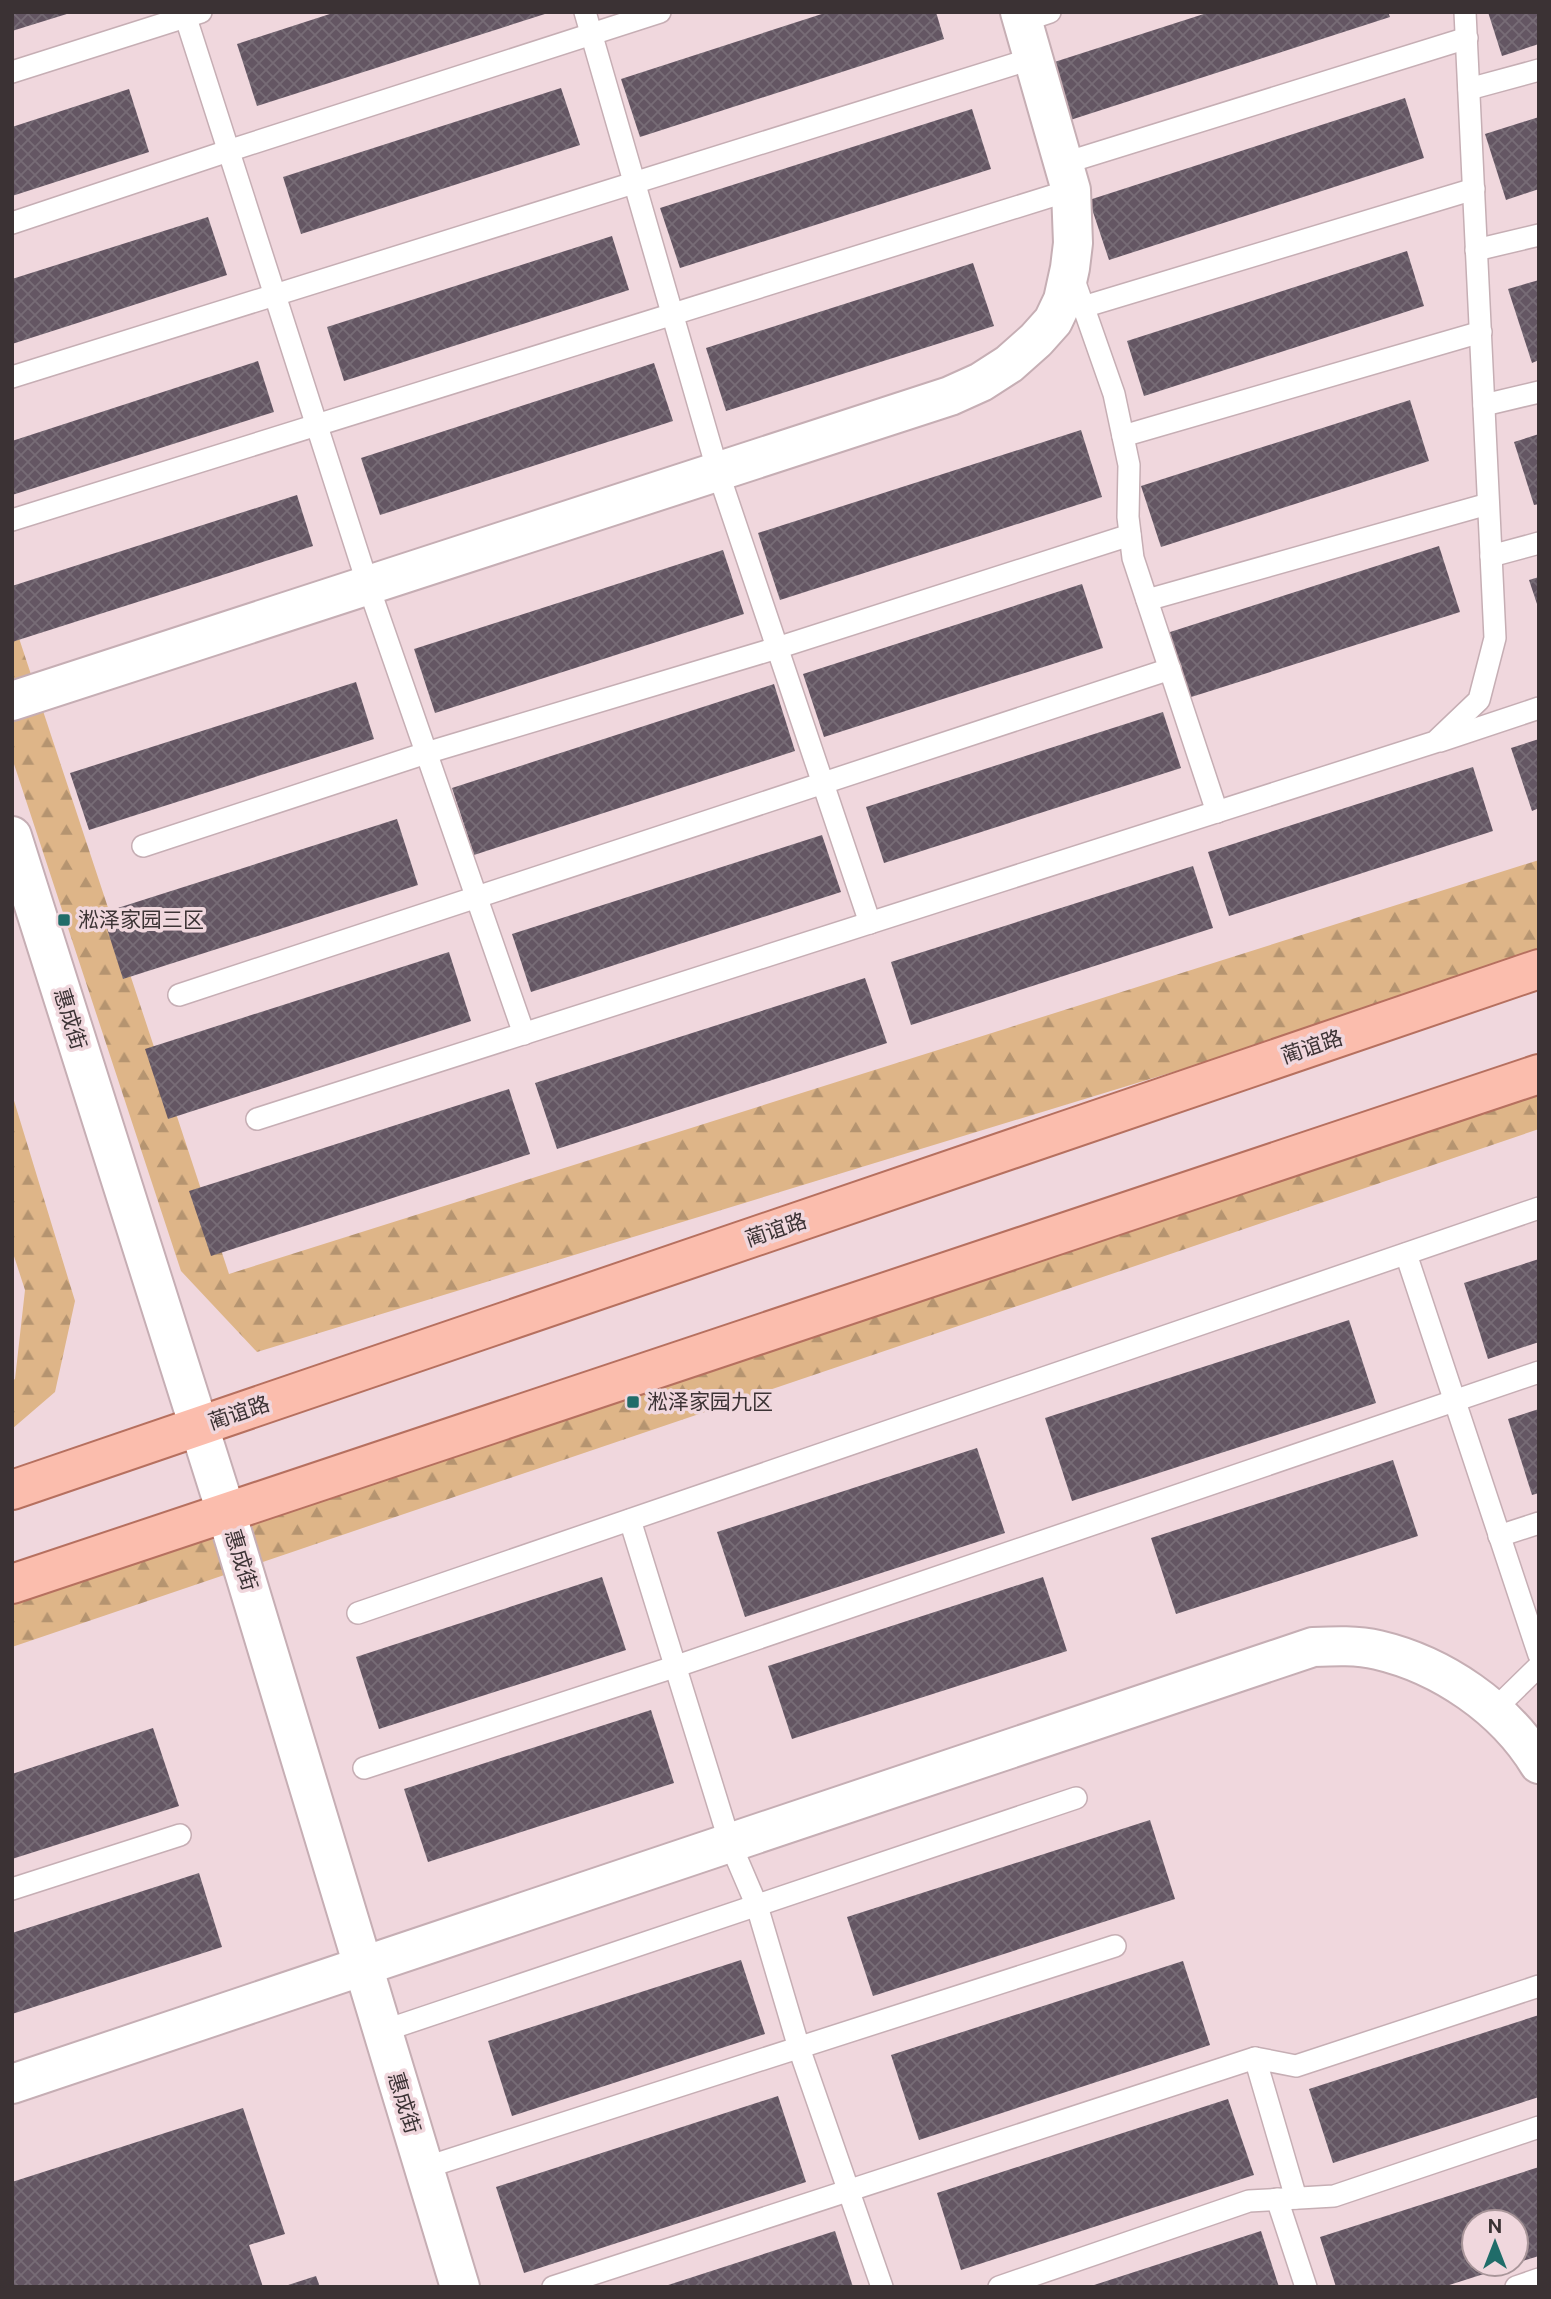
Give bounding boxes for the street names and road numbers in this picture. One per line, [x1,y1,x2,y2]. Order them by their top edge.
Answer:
street label: 惠成街 [49,985,92,1053]
street label: 蔺谊路 [1278,1024,1346,1069]
street label: 蔺谊路 [742,1207,810,1252]
street label: 蔺谊路 [205,1390,273,1435]
street label: 惠成街 [220,1526,263,1594]
street label: 惠成街 [383,2069,426,2137]

